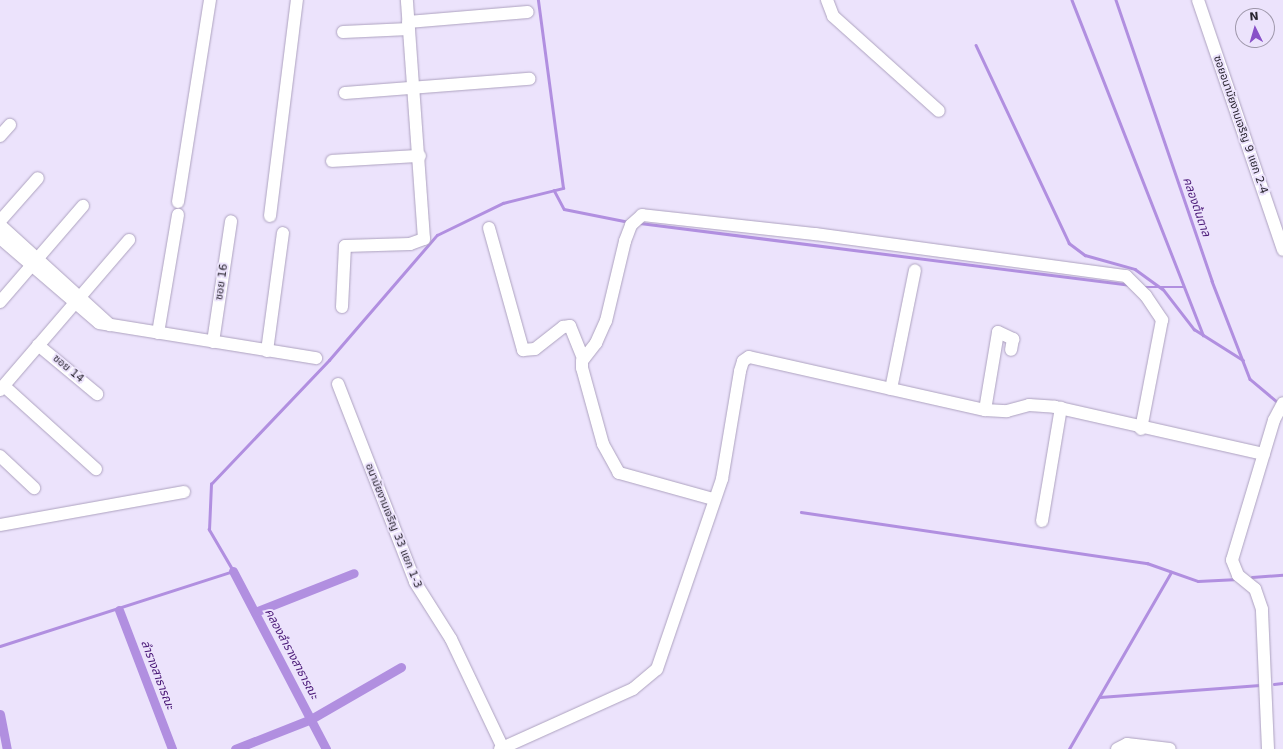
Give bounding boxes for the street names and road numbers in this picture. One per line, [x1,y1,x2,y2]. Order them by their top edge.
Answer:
street label: ซอยอนามัยงามเจริญ 9 แยก 2-4 [1210,54,1270,196]
street label: ซอย 16 [213,263,231,301]
street label: ซอย 14 [50,352,86,386]
street label: อนามัยงามเจริญ 33 แยก 1-3 [362,462,424,590]

